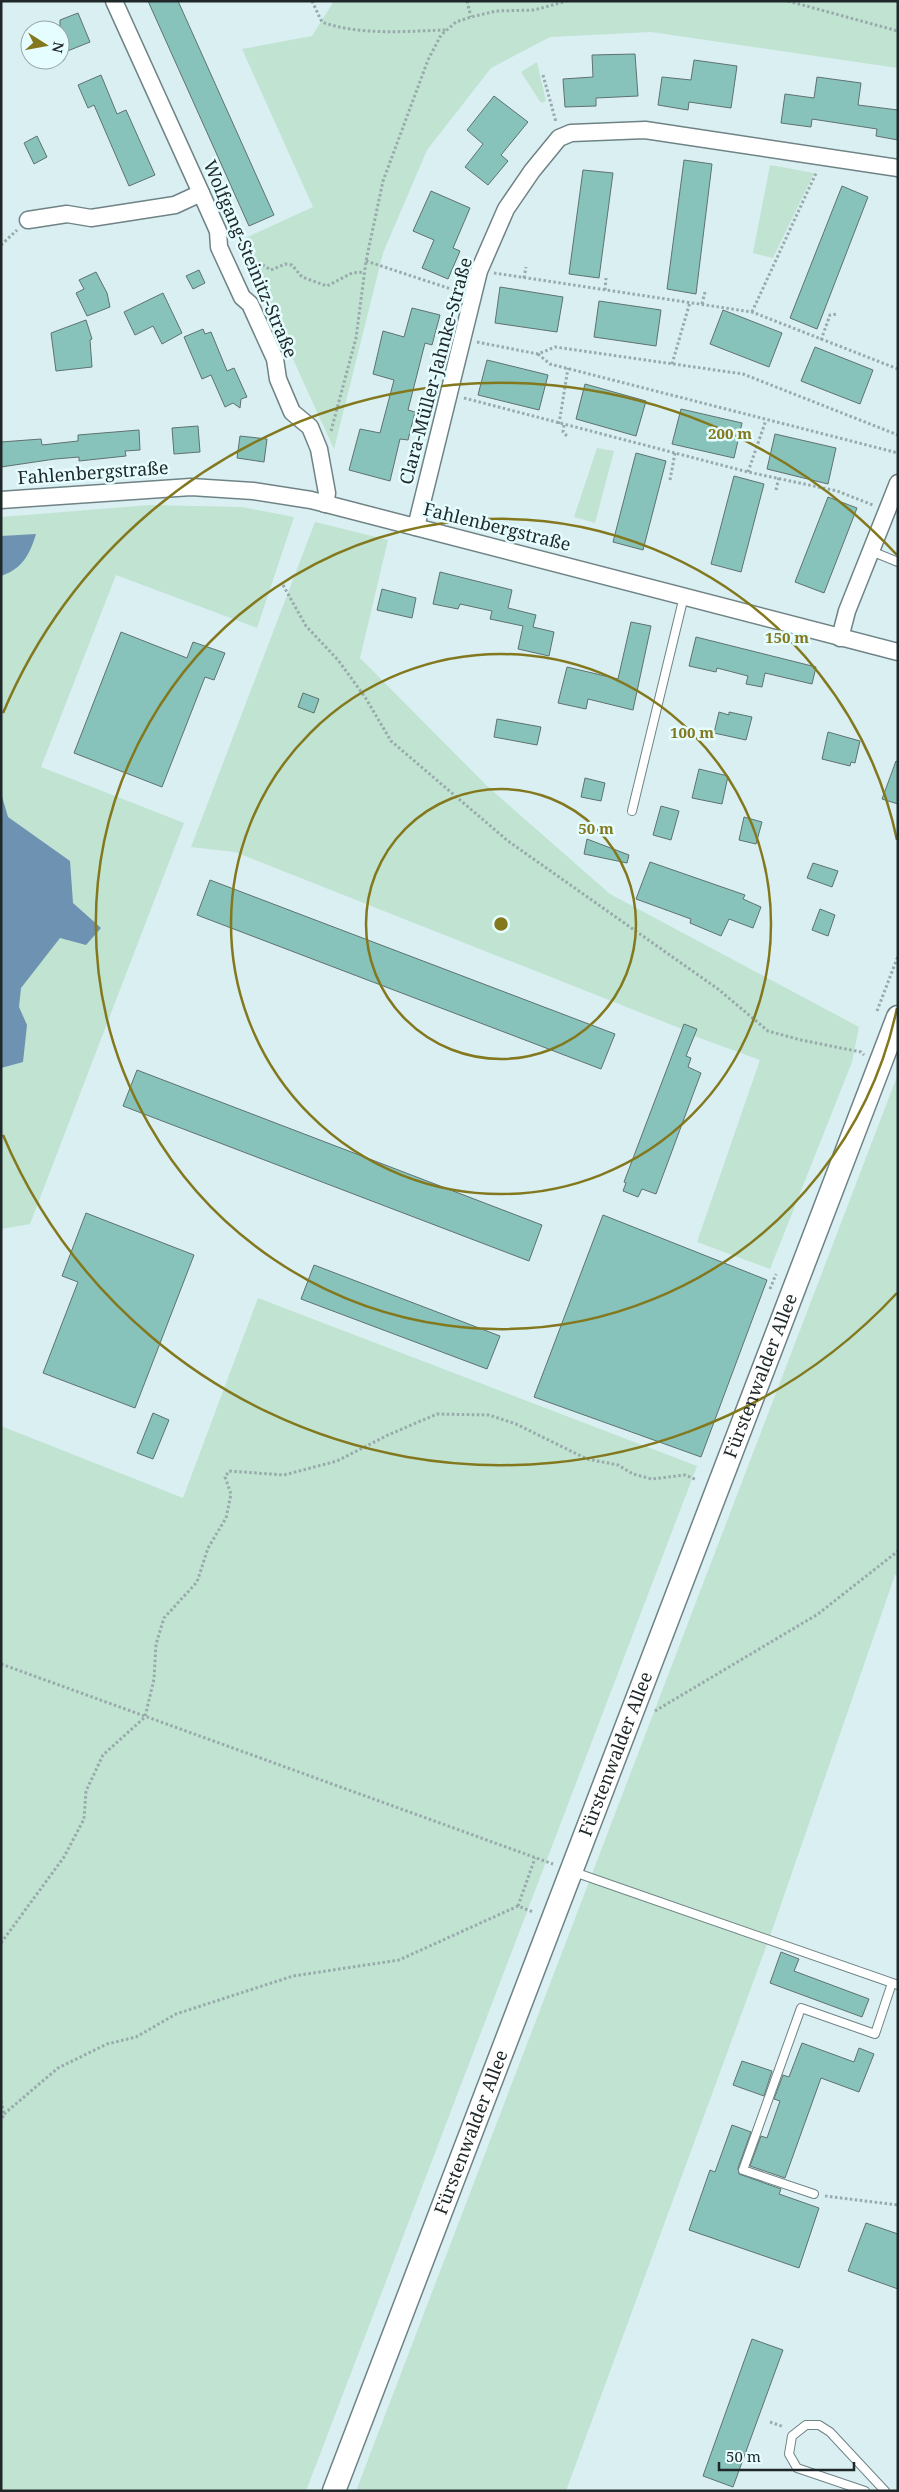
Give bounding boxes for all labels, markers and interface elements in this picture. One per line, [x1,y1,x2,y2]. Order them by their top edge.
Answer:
north arrow [20,20,70,70]
text: N [48,40,69,55]
street label: Wolfgang-Steinitz-Straße [198,156,304,361]
street label: Clara-Müller-Jahnke-Straße [393,254,477,487]
text: 200 m [708,423,752,443]
street label: Fahlenbergstraße [17,455,169,489]
street label: Fahlenbergstraße [421,496,573,556]
text: 150 m [765,627,809,647]
text: 100 m [670,722,714,742]
text: 50 m [578,818,614,838]
centre of rings [492,915,510,933]
street label: Fürstenwalder Allee [717,1290,802,1461]
street label: Fürstenwalder Allee [573,1668,657,1840]
street label: Fürstenwalder Allee [428,2046,513,2218]
scale bar [719,2440,854,2472]
text: 50 m [726,2446,761,2466]

